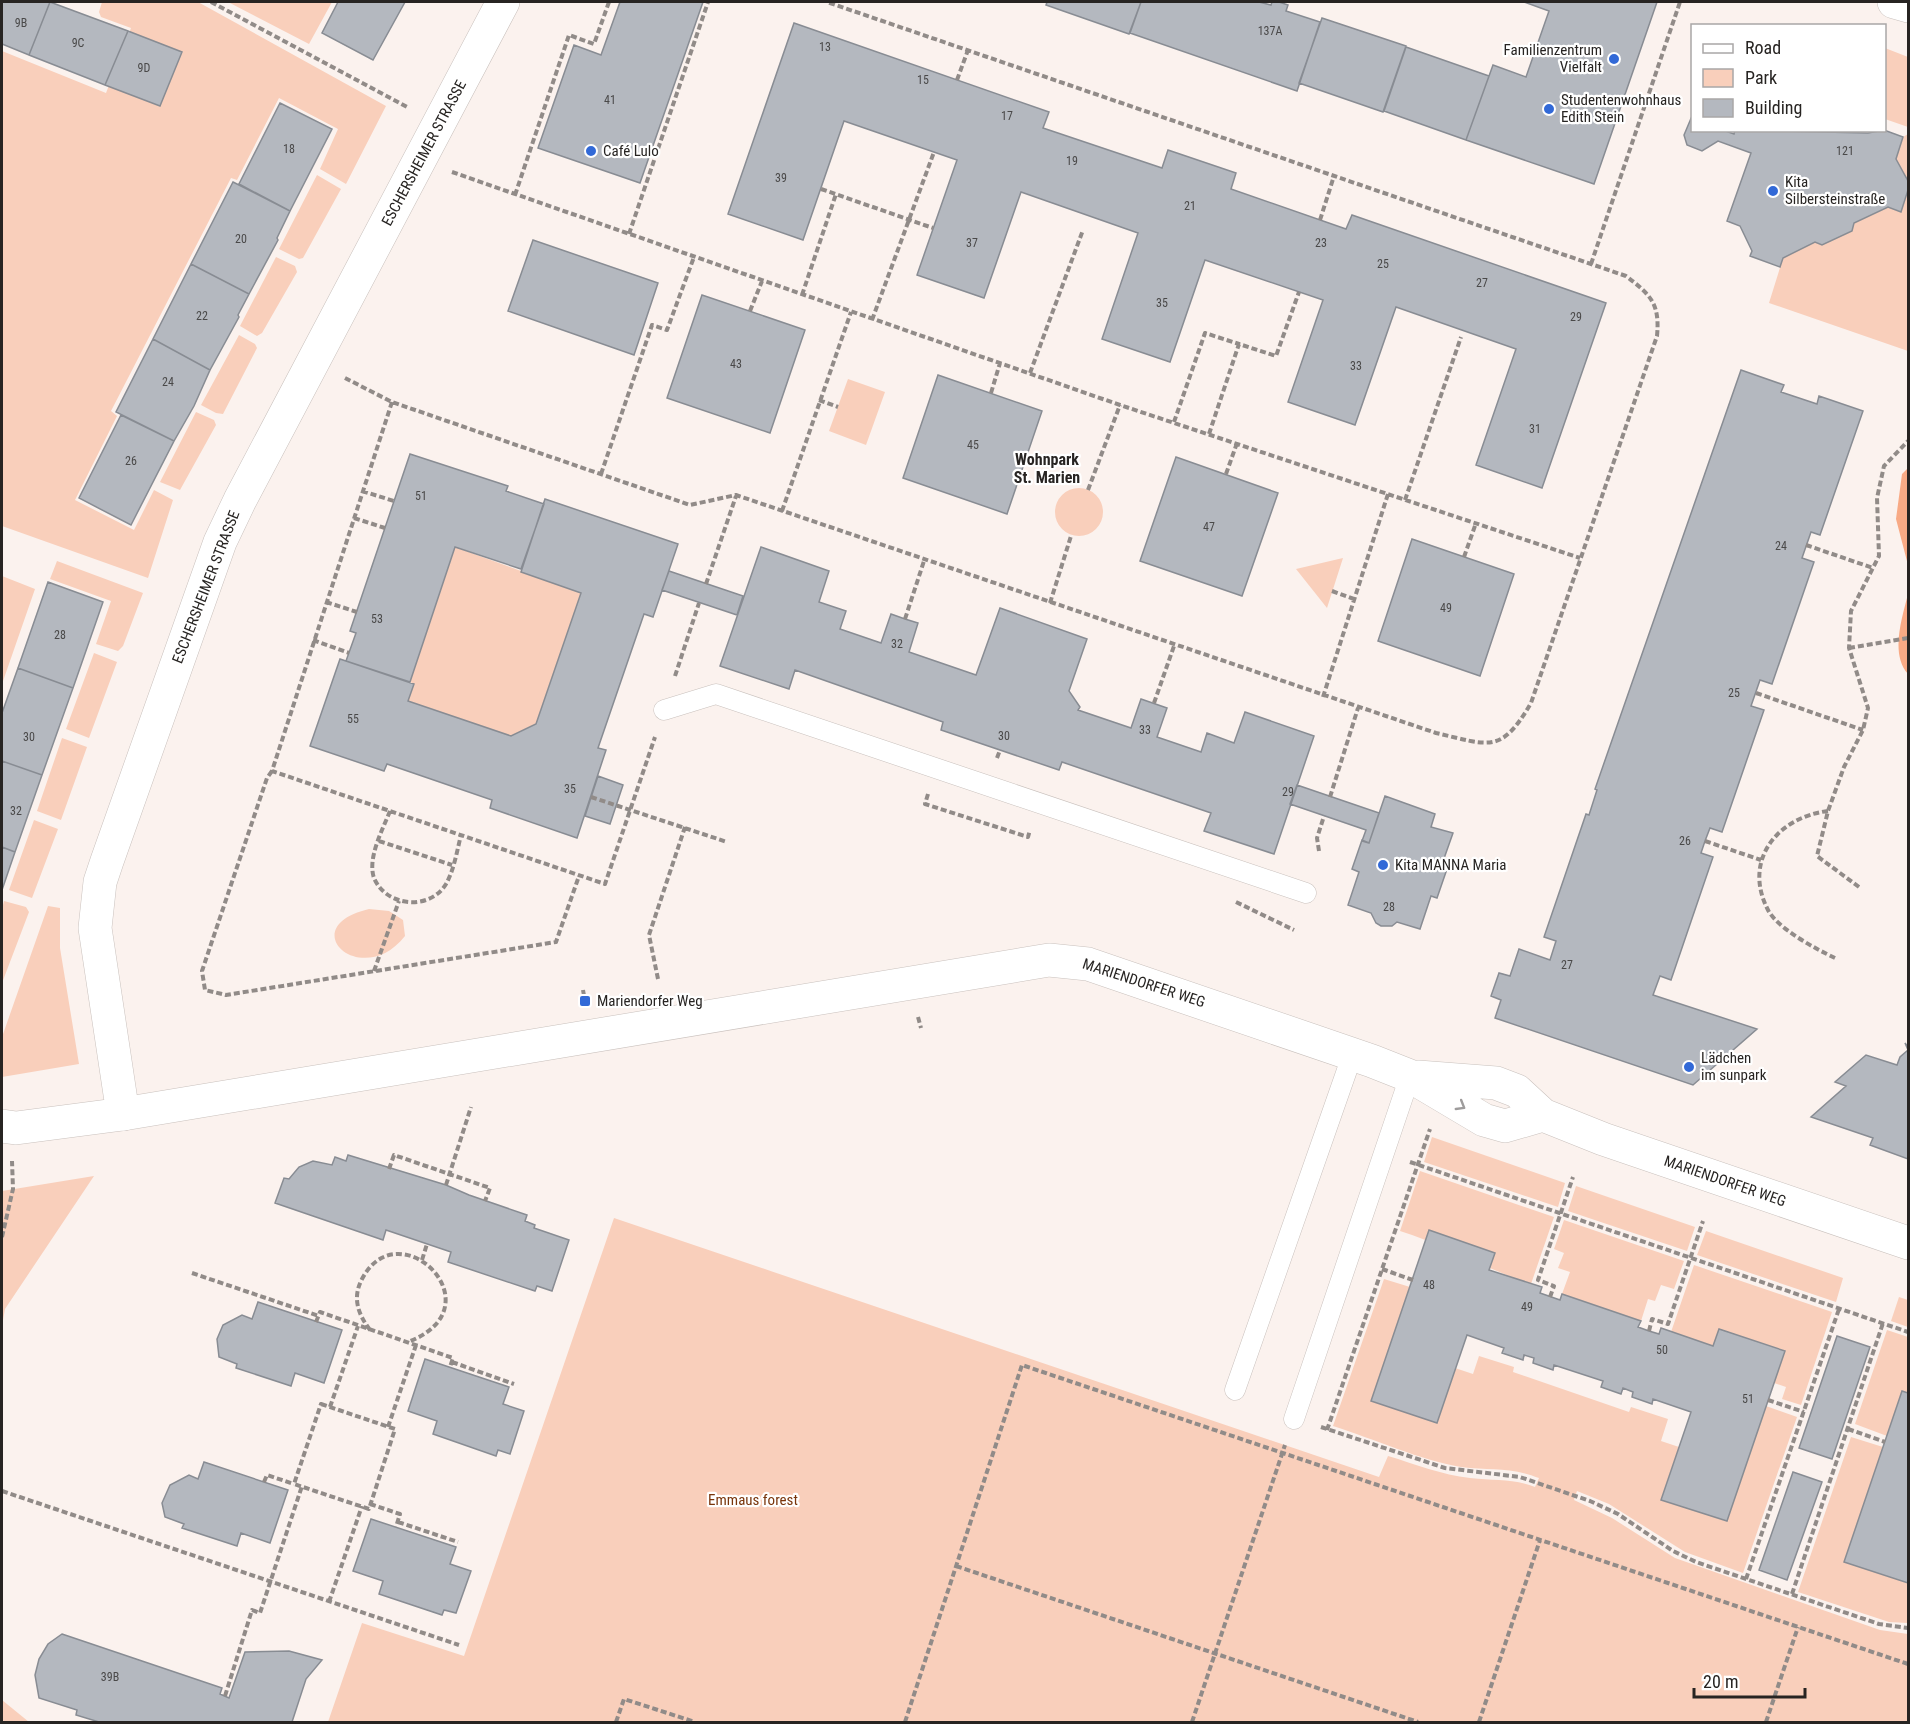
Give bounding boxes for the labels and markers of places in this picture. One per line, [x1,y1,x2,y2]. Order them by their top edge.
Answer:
place label: Familienzentrum Vielfalt [1504,41,1602,76]
marker: Familienzentrum Vielfalt [1607,52,1621,66]
place label: Studentenwohnhaus Edith Stein [1561,91,1681,126]
marker: Studentenwohnhaus Edith Stein [1542,102,1556,116]
place label: Café Lulo [603,142,659,160]
marker: Café Lulo [584,144,598,158]
place label: Kita Silbersteinstraße [1785,173,1885,208]
marker: Kita Silbersteinstraße [1766,184,1780,198]
place label: Kita MANNA Maria [1395,856,1506,874]
marker: Kita MANNA Maria [1376,858,1390,872]
place label: Mariendorfer Weg [597,992,703,1010]
marker: Mariendorfer Weg [578,994,592,1008]
place label: Lädchen im sunpark [1701,1049,1767,1084]
marker: Lädchen im sunpark [1682,1060,1696,1074]

